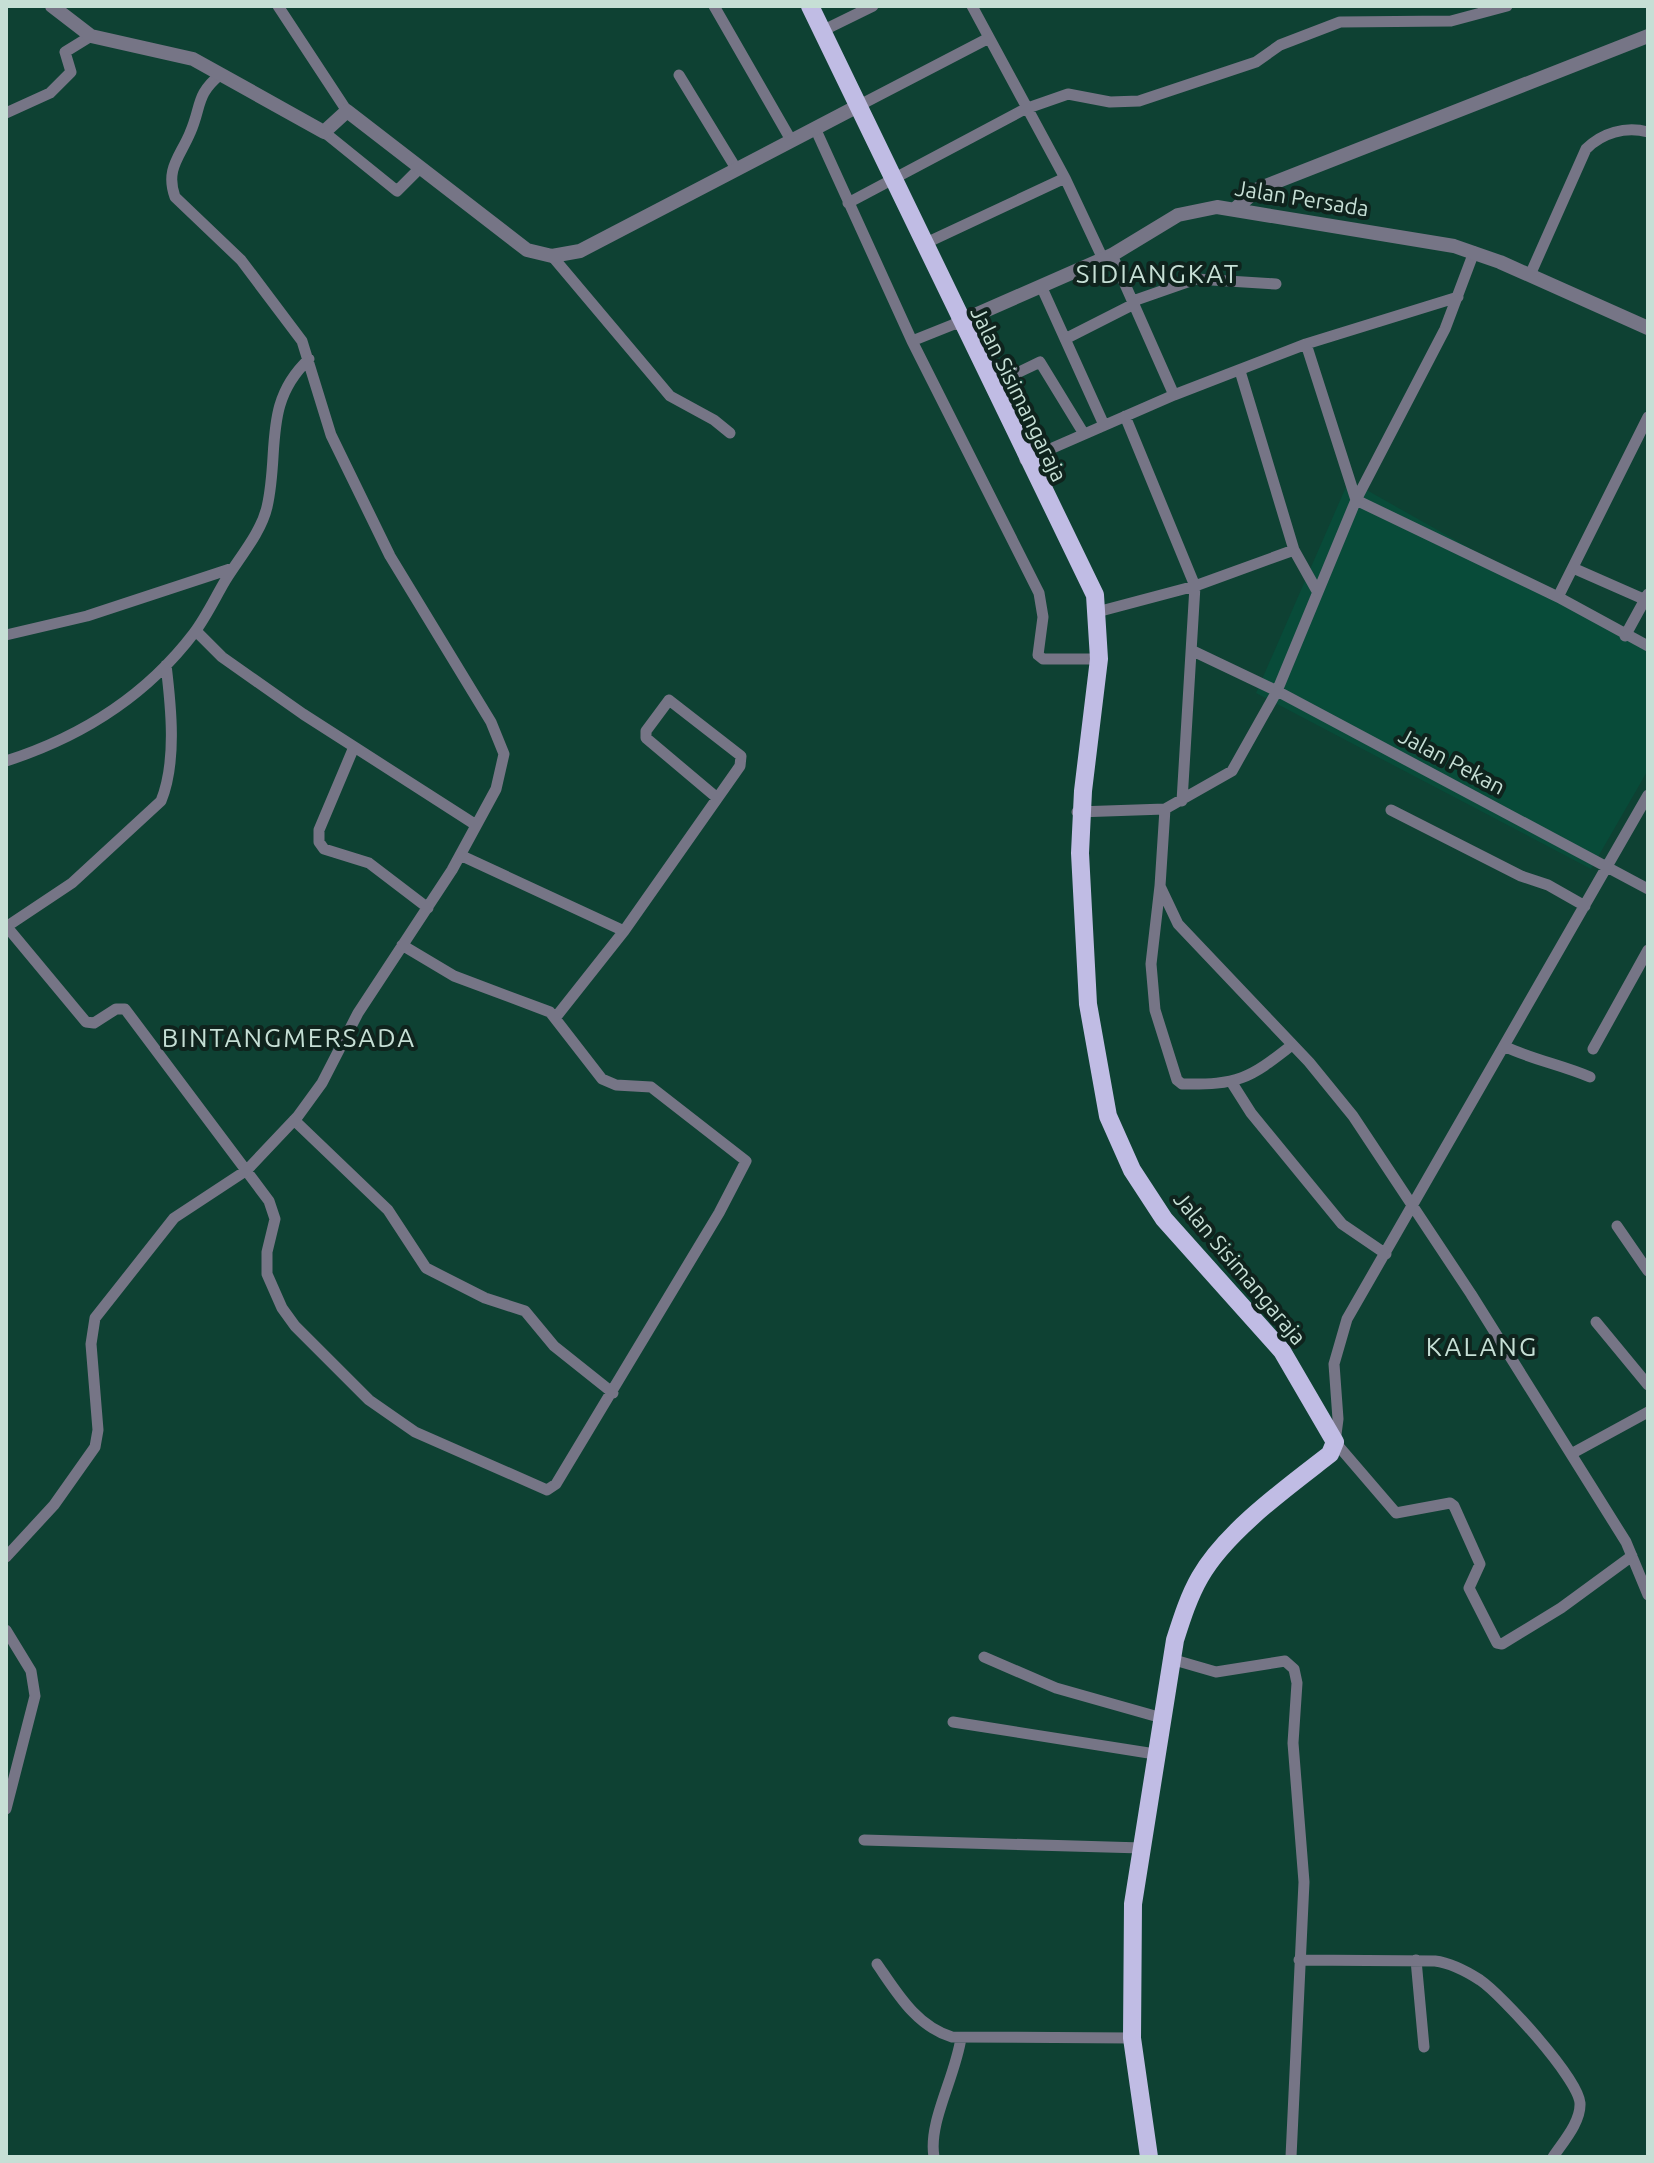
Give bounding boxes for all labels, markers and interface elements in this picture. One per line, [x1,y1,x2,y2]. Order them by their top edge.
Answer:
street label: Jalan Persada [1233,175,1371,220]
district label: SIDIANGKAT [1076,259,1240,288]
street label: Jalan Sisimangaraja [966,302,1073,485]
street label: Jalan Pekan [1395,722,1510,799]
district label: BINTANGMERSADA [162,1023,416,1052]
street label: Jalan Sisimangaraja [1169,1186,1312,1349]
district label: KALANG [1426,1332,1538,1361]

